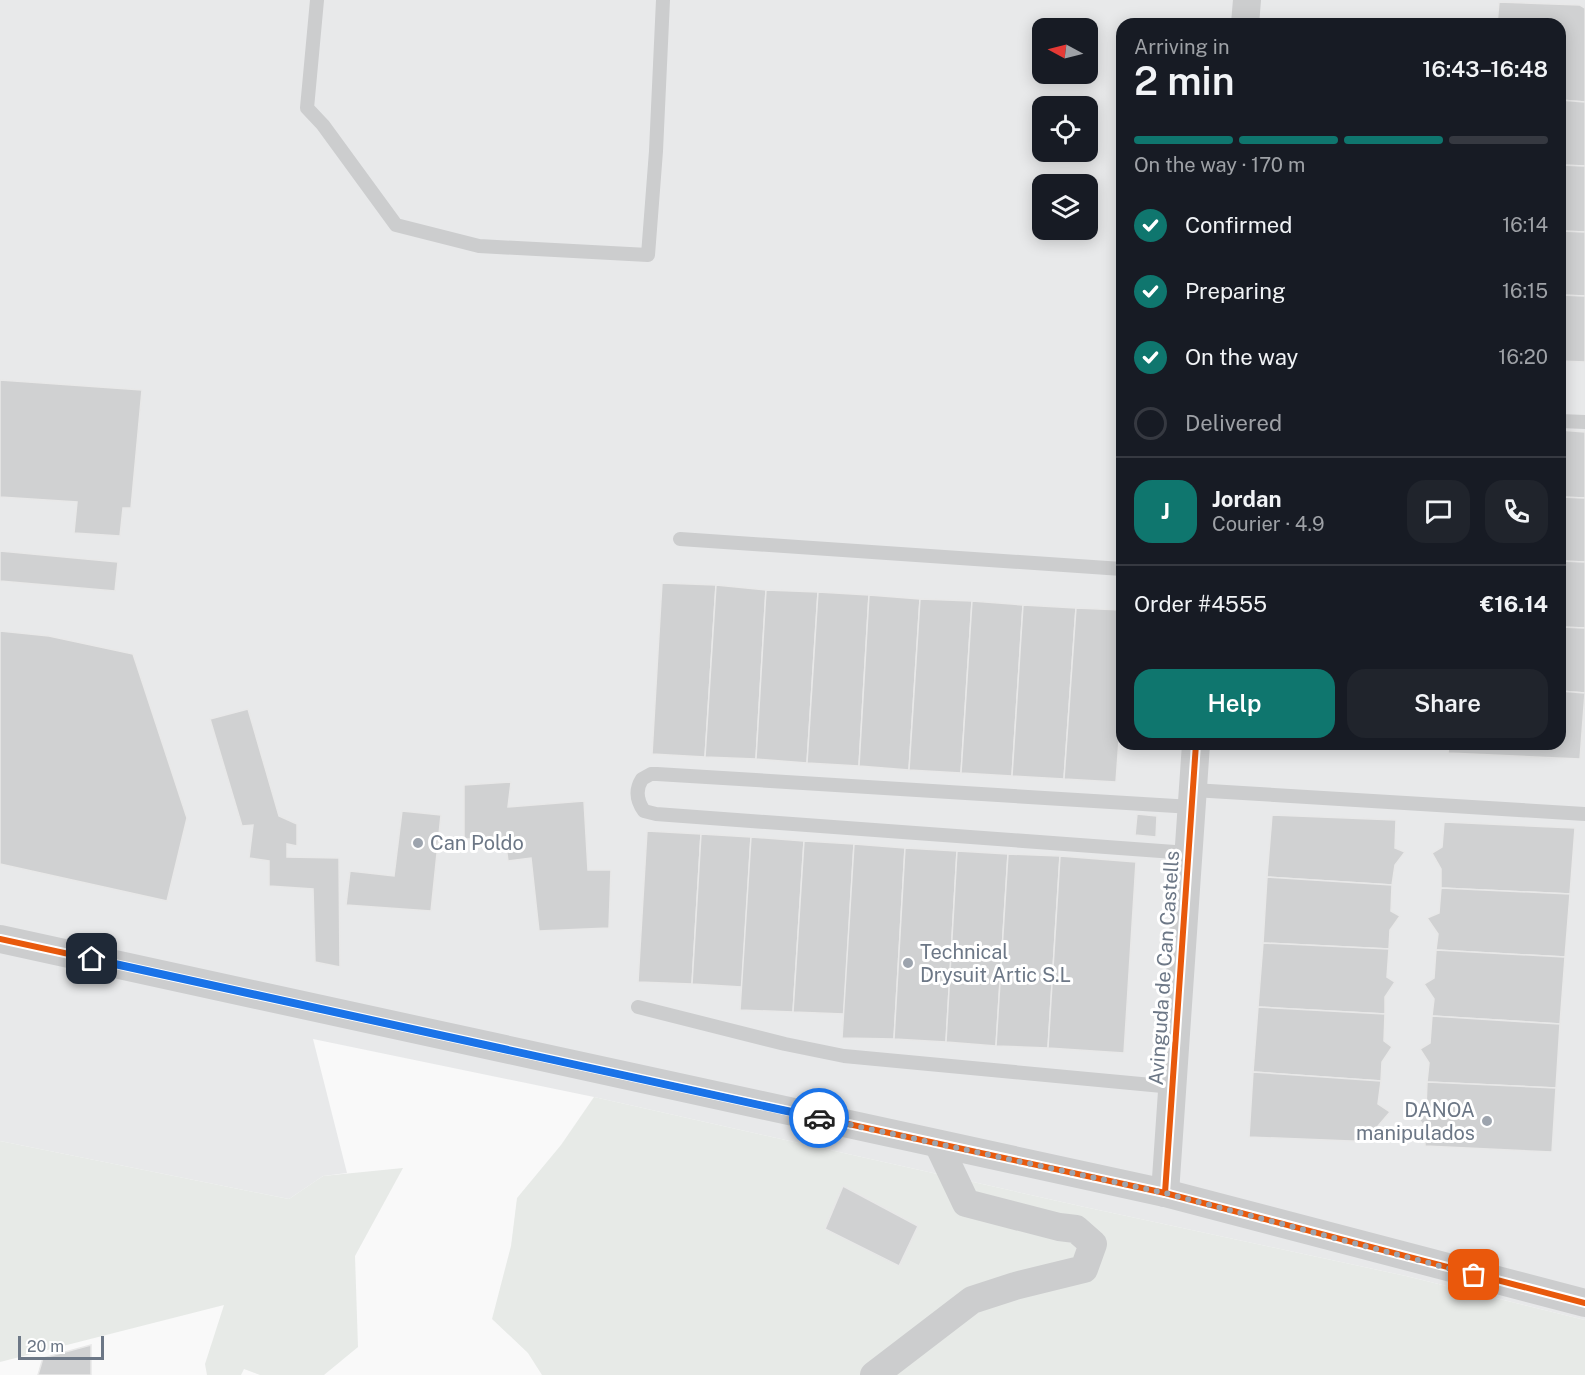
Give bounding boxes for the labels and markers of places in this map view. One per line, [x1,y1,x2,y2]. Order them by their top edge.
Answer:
place label: Can Poldo [430,831,524,855]
marker: Can Poldo [411,836,425,850]
pin [66,933,117,984]
place label: Technical Drysuit Artic S.L [920,940,1071,987]
marker: Technical Drysuit Artic S.L [901,956,915,970]
place label: DANOA manipulados [1356,1098,1475,1145]
marker: DANOA manipulados [1480,1114,1494,1128]
pin [1448,1249,1499,1300]

